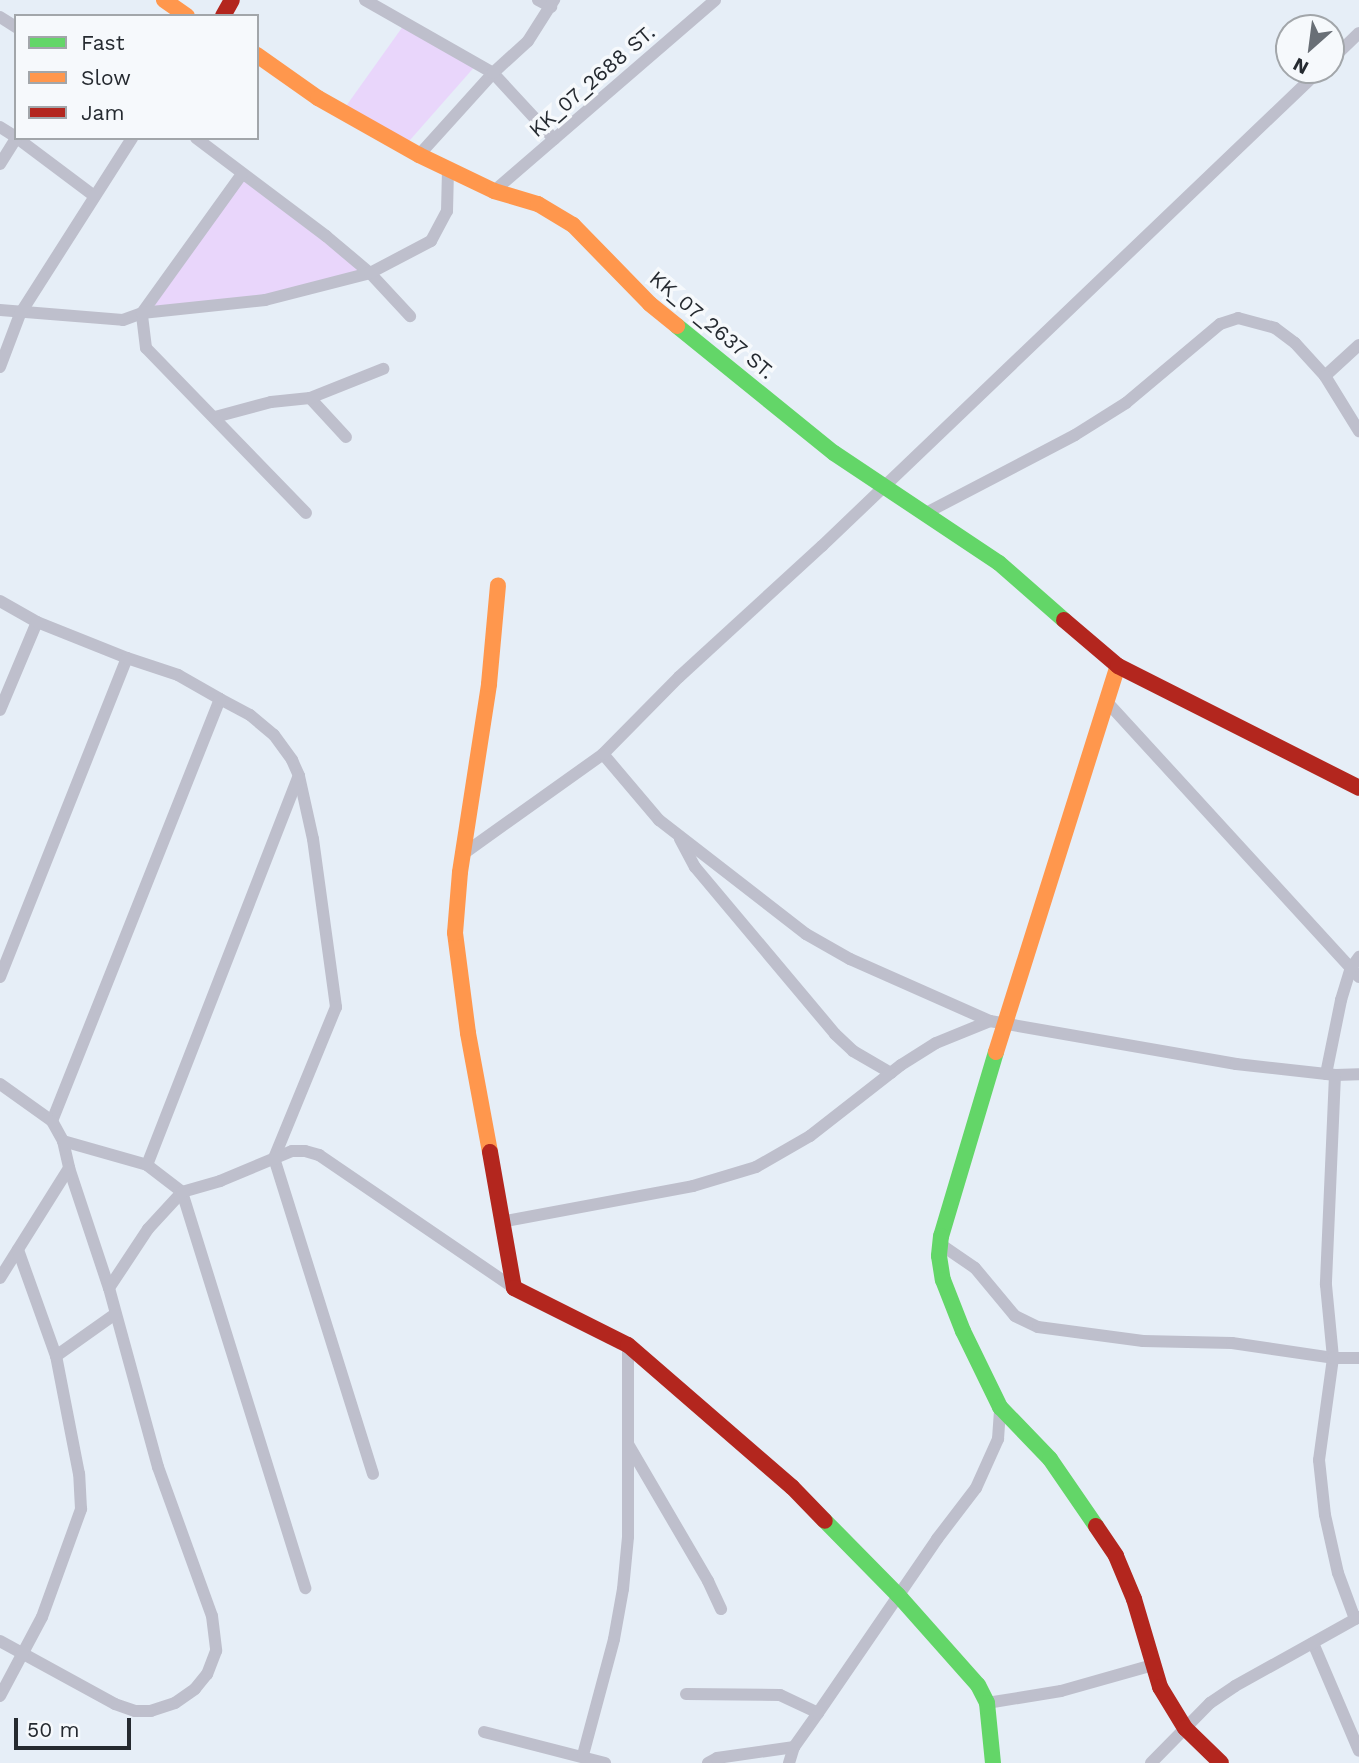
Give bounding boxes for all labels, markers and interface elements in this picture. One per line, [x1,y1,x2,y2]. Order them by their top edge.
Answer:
legend [14,14,259,140]
north arrow [1275,14,1345,84]
street label: KK_07_2688 ST. [524,19,660,143]
text: Fast [81,30,125,55]
text: N [1289,53,1312,80]
text: Slow [81,65,131,90]
text: Jam [81,100,124,125]
street label: KK_07_2637 ST. [644,265,780,385]
scale bar [18,1704,135,1748]
text: 50 m [27,1717,79,1742]

